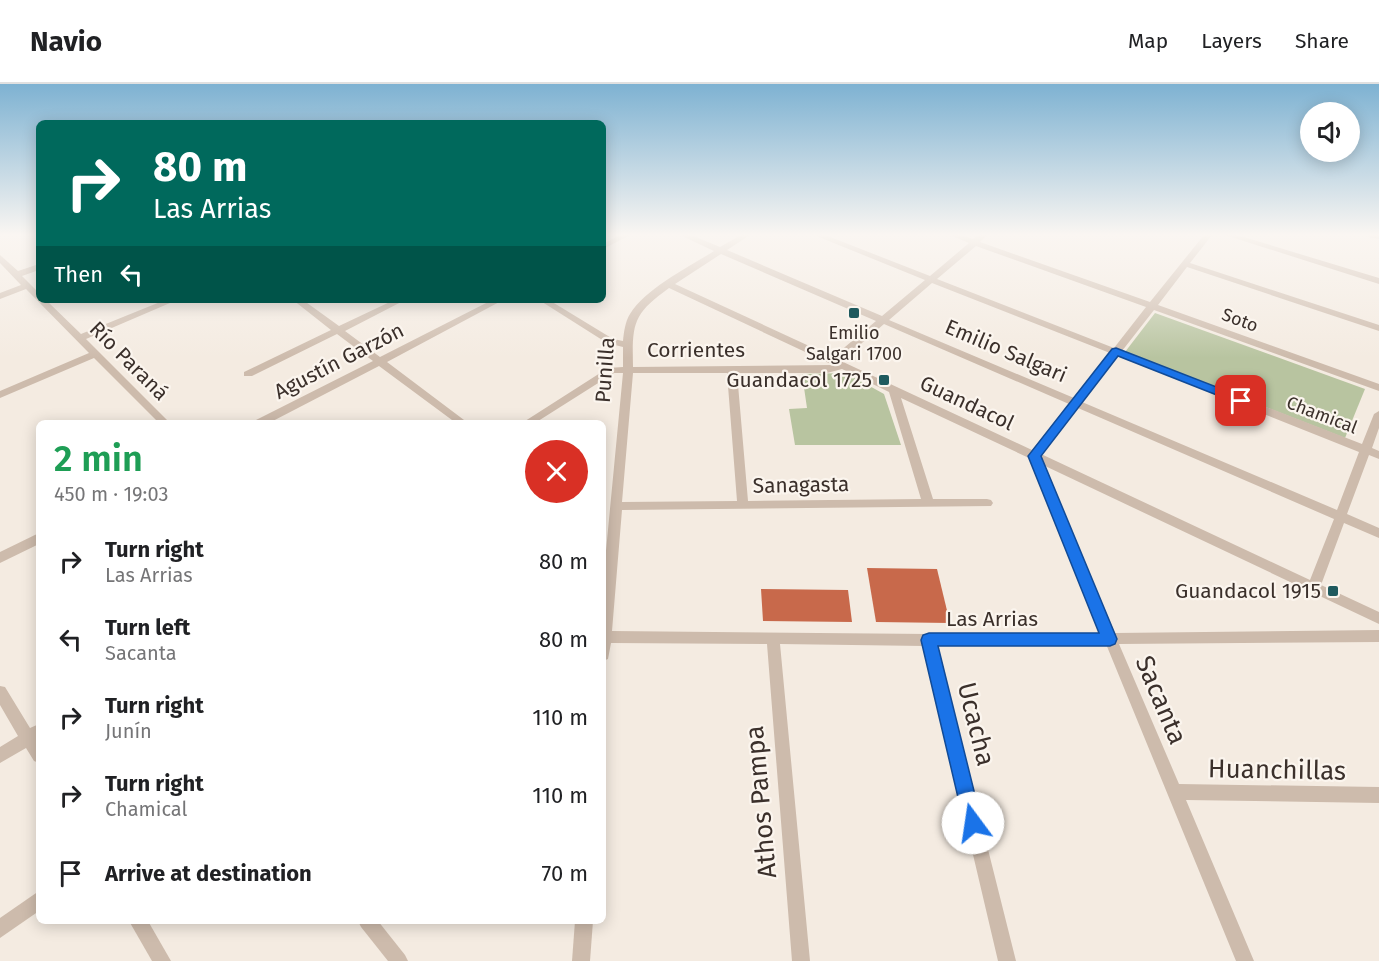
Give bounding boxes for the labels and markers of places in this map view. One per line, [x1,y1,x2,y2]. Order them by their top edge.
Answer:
marker: Emilio Salgari 1700 [847,306,861,320]
place label: Emilio Salgari 1700 [806,322,902,365]
place label: Guandacol 1725 [726,367,872,393]
marker: Guandacol 1725 [877,373,891,387]
pin [1215,375,1266,426]
place label: Guandacol 1915 [1175,578,1321,604]
marker: Guandacol 1915 [1326,584,1340,598]

